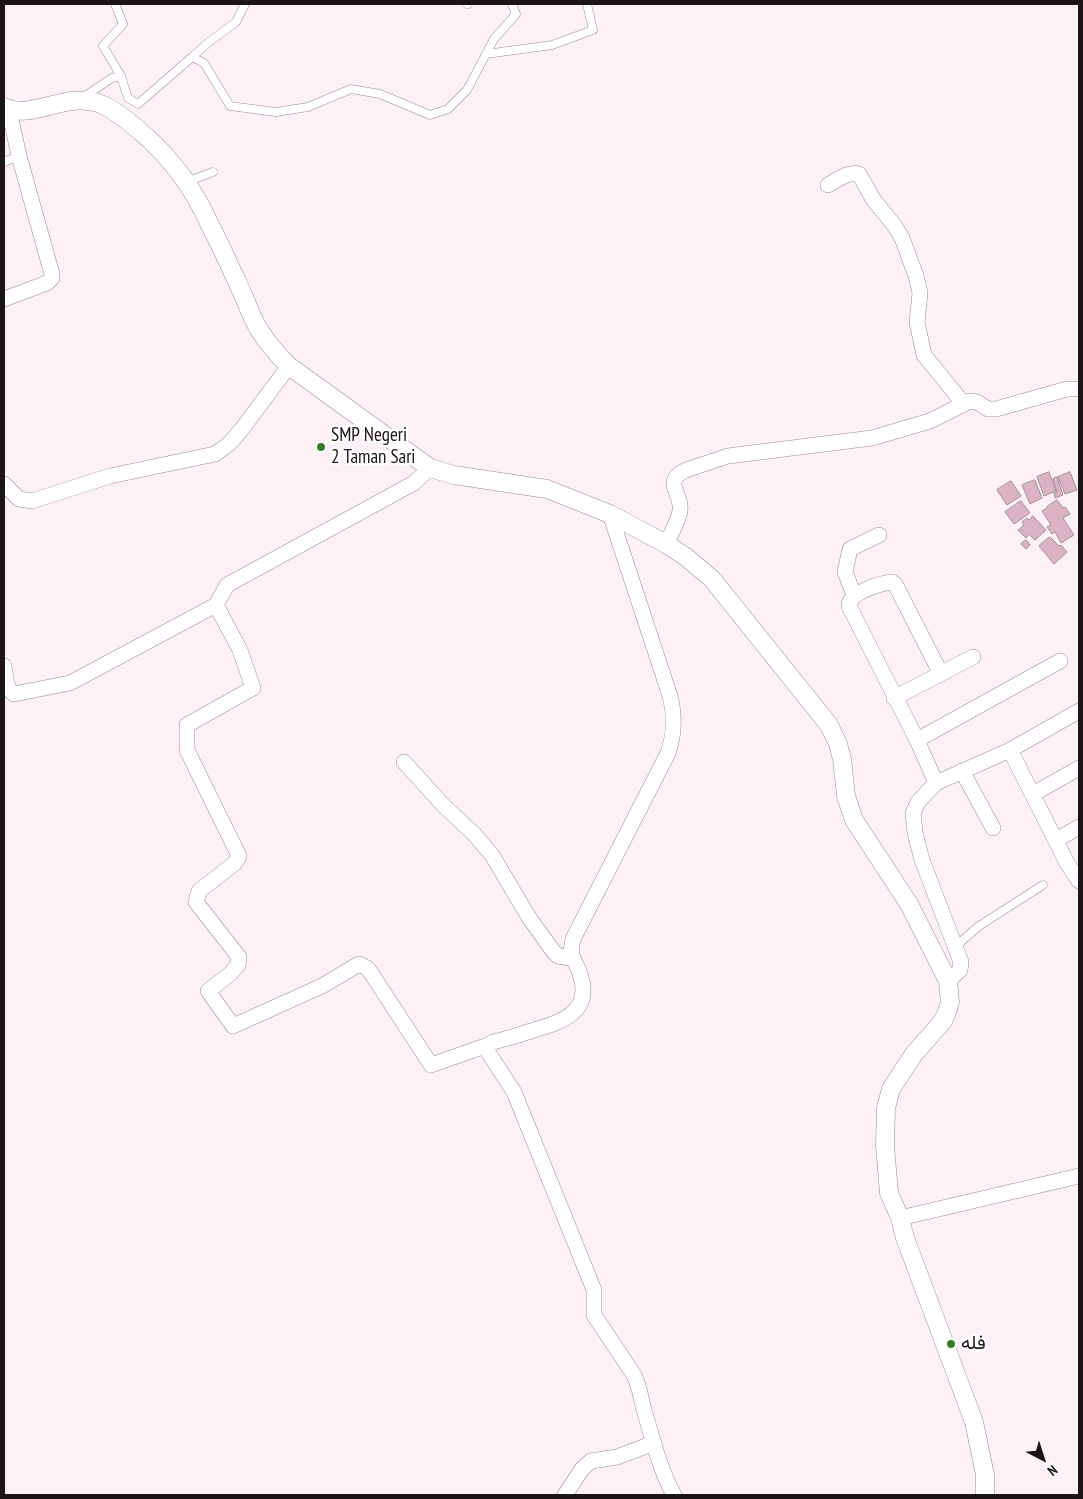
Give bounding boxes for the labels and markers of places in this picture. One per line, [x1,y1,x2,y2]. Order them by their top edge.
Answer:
place label: SMP Negeri 2 Taman Sari [331,425,415,469]
marker: SMP Negeri 2 Taman Sari [315,441,327,453]
place label: فله [961,1333,986,1355]
marker: فله [945,1338,957,1350]

